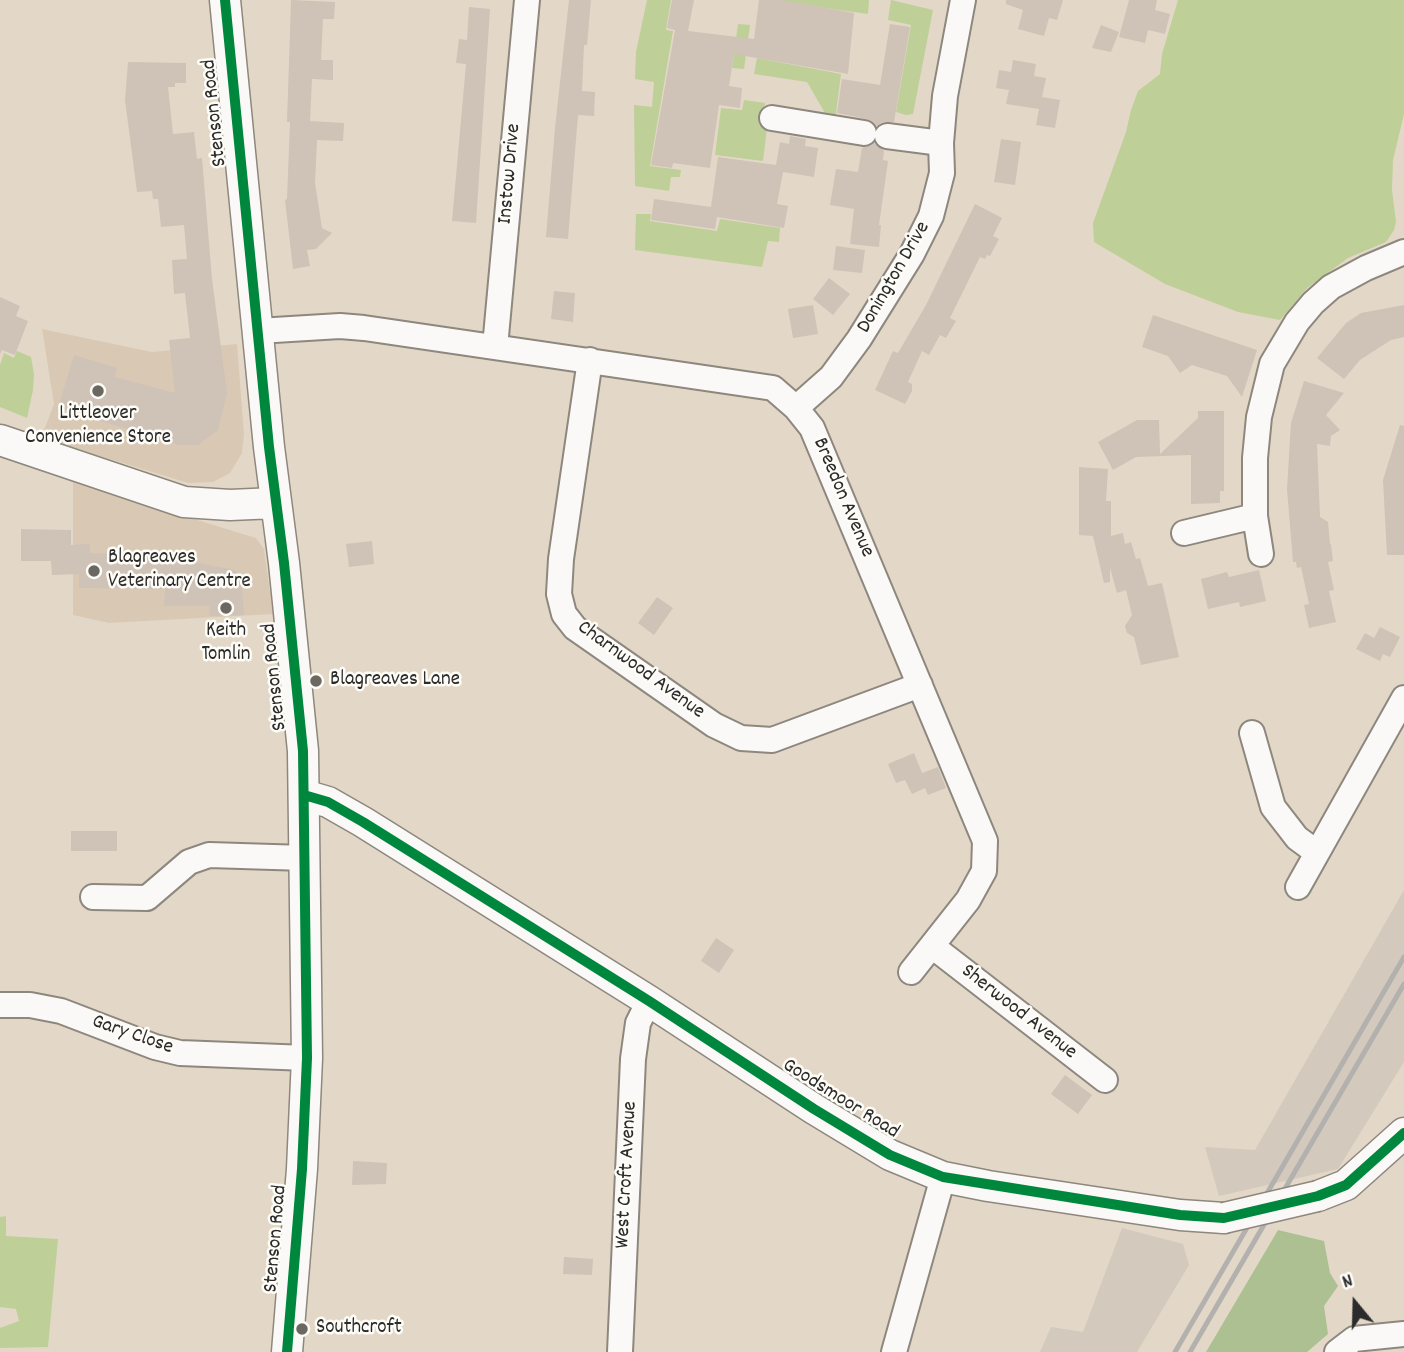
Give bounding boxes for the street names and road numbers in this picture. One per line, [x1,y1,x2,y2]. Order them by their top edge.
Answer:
street label: Stenson Road [198,58,234,168]
street label: Instow Drive [494,123,528,225]
street label: Donington Drive [853,218,937,338]
street label: Breedon Avenue [806,434,878,562]
street label: Charnwood Avenue [571,616,709,726]
street label: Stenson Road [258,622,294,732]
street label: Sherwood Avenue [955,960,1081,1066]
street label: Gary Close [88,1010,176,1062]
street label: Goodsmoor Road [777,1054,903,1146]
street label: West Croft Avenue [612,1101,644,1249]
street label: Stenson Road [260,1184,294,1294]

